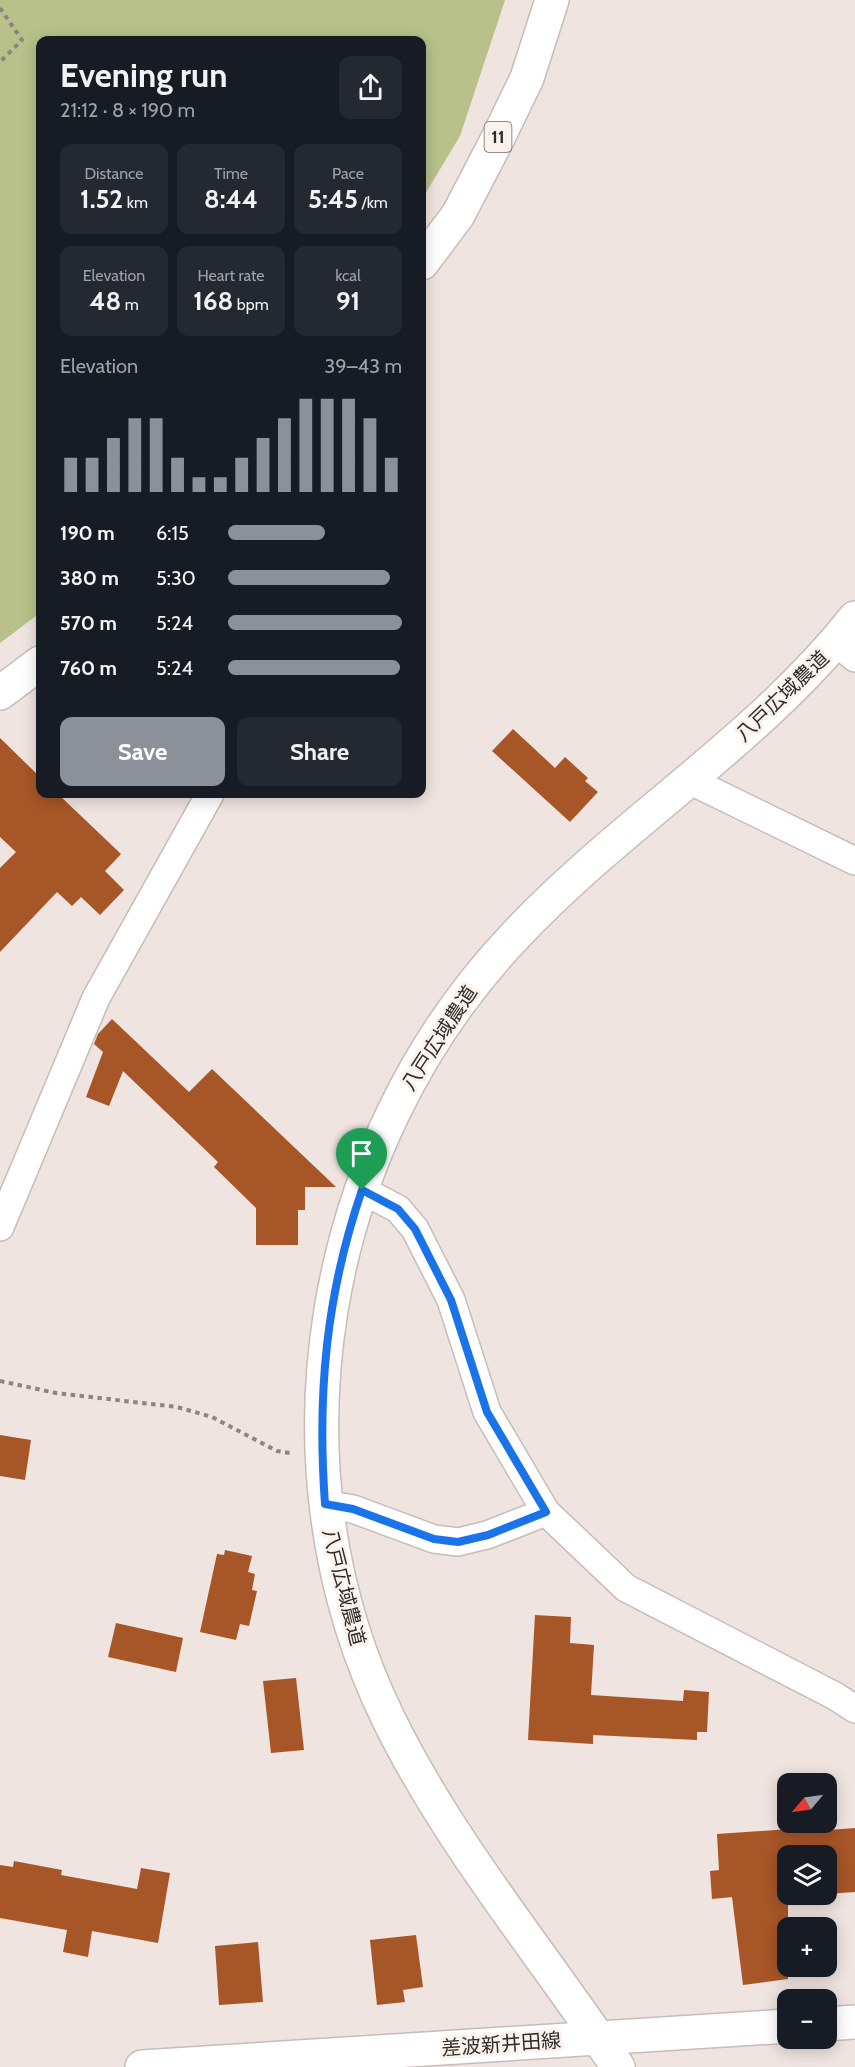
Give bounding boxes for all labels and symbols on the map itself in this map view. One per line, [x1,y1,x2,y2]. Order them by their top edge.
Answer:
road number: 11 [484,122,512,152]
street label: 八戸広域農道 [731,646,833,746]
street label: 八戸広域農道 [396,981,482,1095]
pin [336,1128,387,1190]
street label: 八戸広域農道 [318,1526,370,1648]
north arrow [777,1773,837,1833]
street label: 差波新井田線 [440,2028,562,2060]

